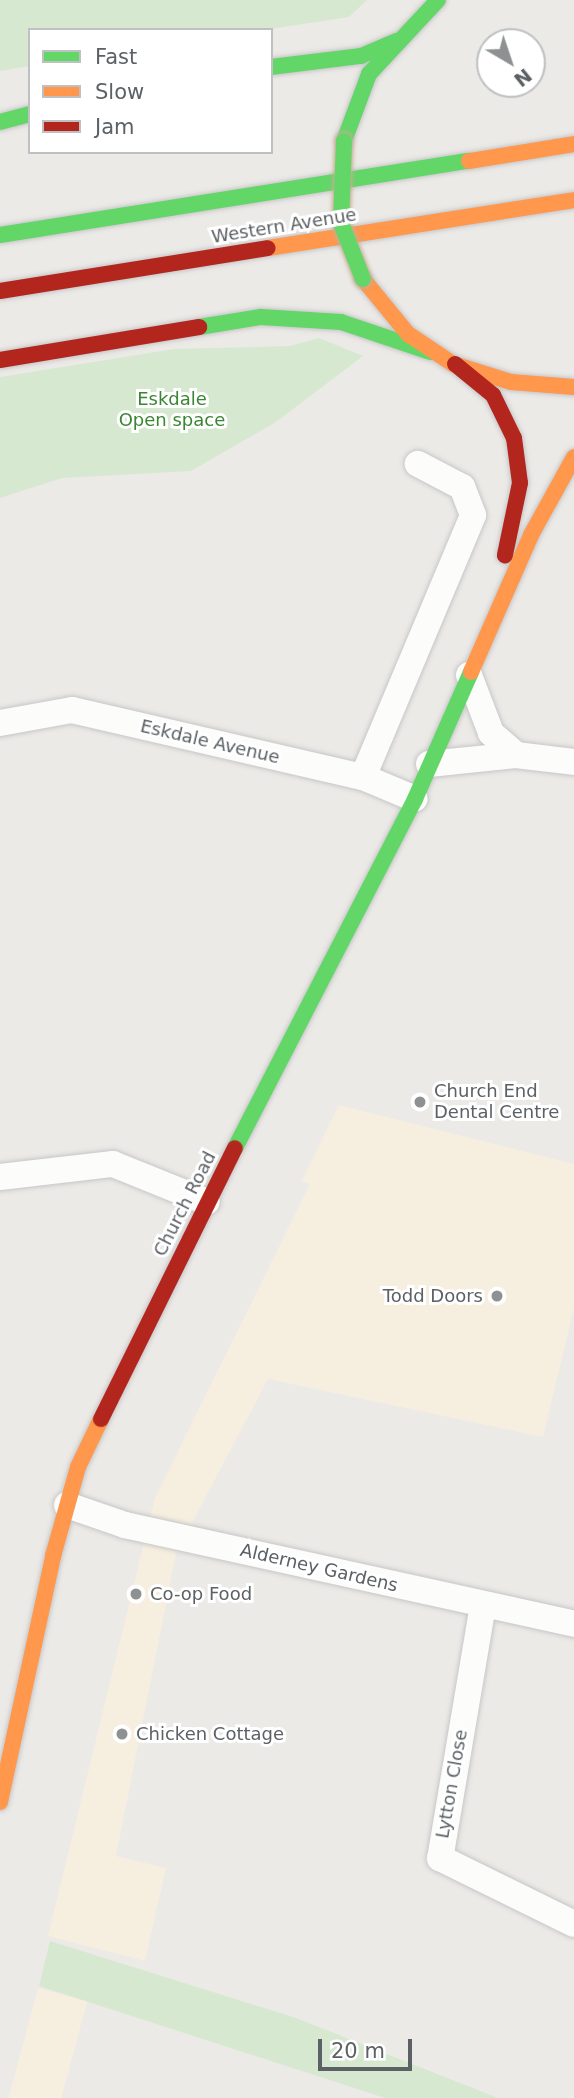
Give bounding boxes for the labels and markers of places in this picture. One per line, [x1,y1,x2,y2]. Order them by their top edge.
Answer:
place label: Church End Dental Centre [434,1081,559,1124]
marker: Church End Dental Centre [412,1094,428,1110]
place label: Todd Doors [383,1285,483,1307]
marker: Todd Doors [489,1288,505,1304]
place label: Co-op Food [150,1583,252,1605]
marker: Co-op Food [128,1586,144,1602]
place label: Chicken Cottage [136,1723,284,1745]
marker: Chicken Cottage [114,1726,130,1742]

